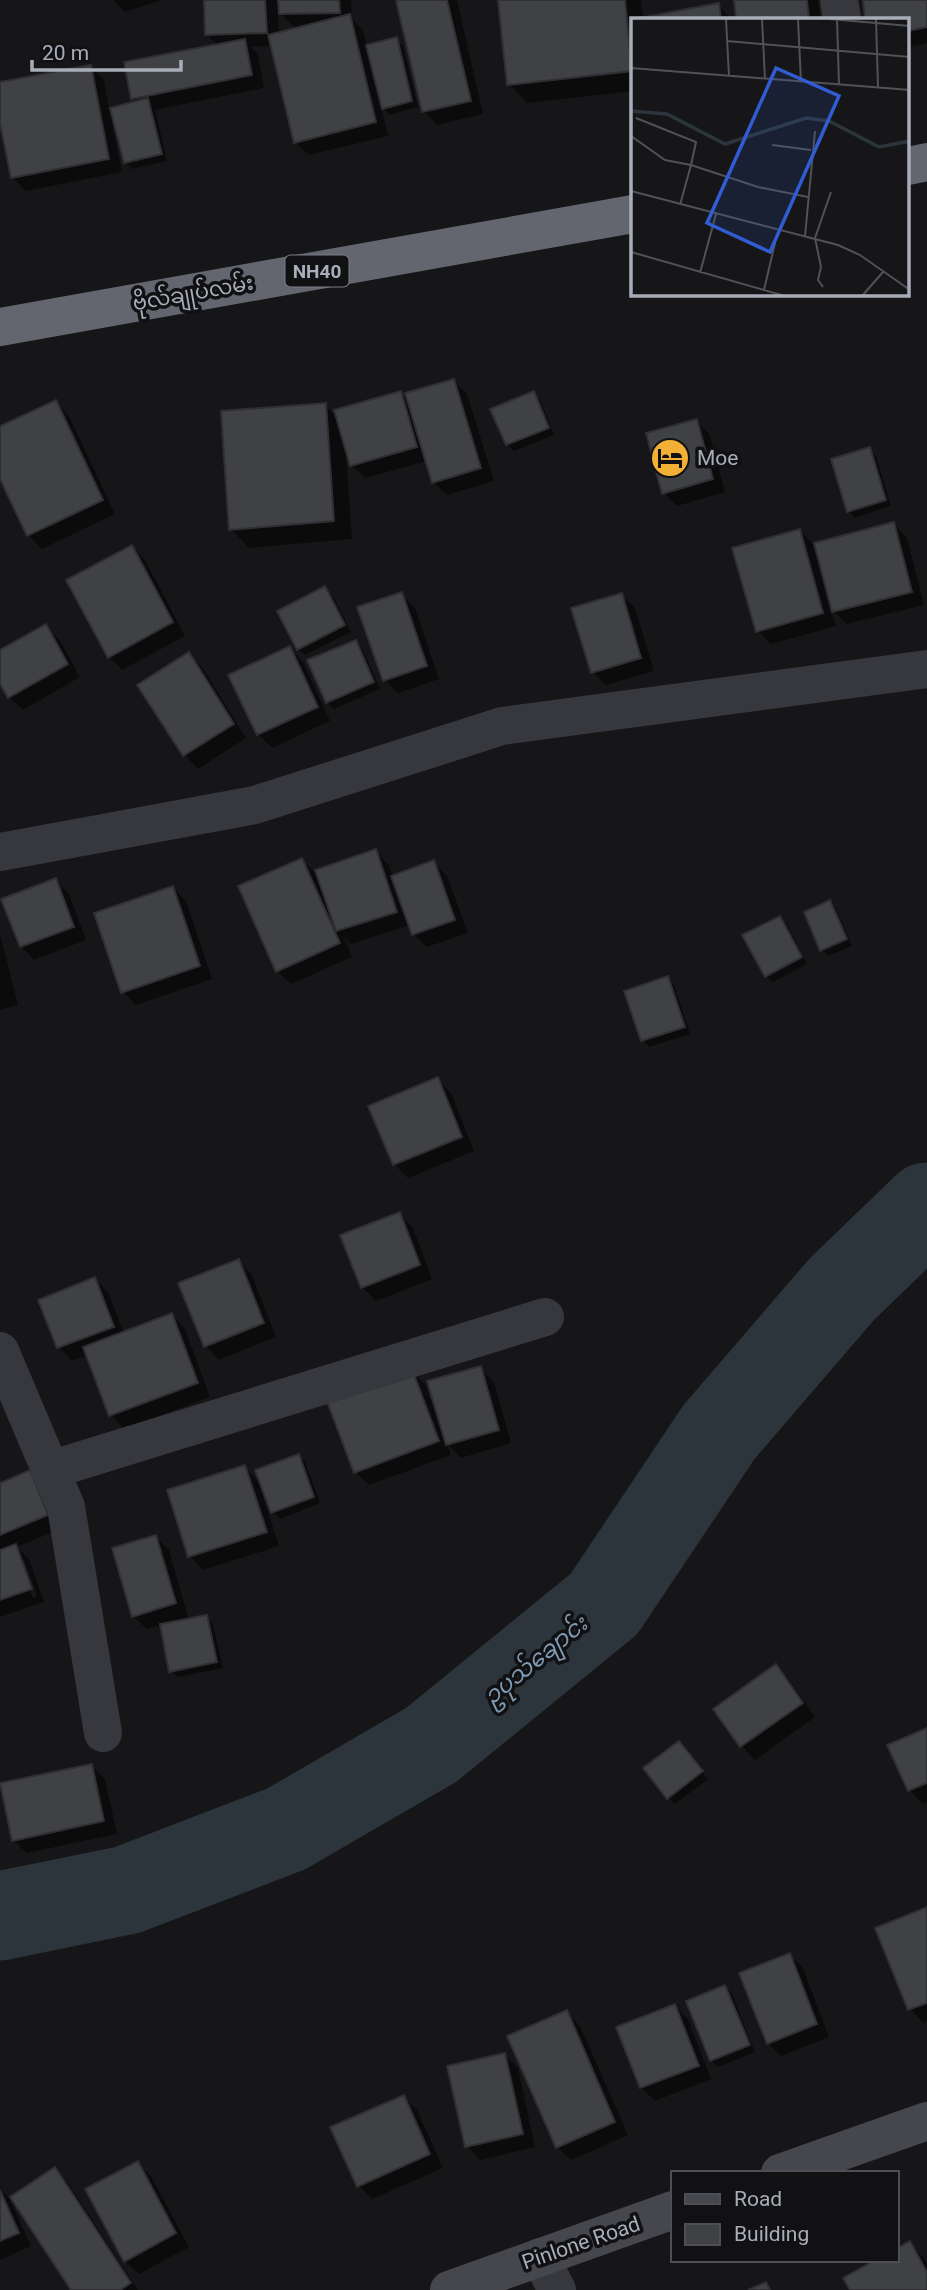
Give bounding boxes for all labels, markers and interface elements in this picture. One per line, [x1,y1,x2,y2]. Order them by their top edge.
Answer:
inset map [631,18,909,296]
scale bar [32,28,180,72]
text: 20 m [42,41,89,65]
road number: NH40 [286,256,348,286]
street label: ဗိုလ်ချုပ်လမ်း [130,267,256,321]
hotel icon: Moe [649,437,691,479]
place label: Moe [697,446,738,470]
water label: ဥပုသ်ချောင်း [476,1607,597,1714]
legend [671,2171,899,2262]
text: Road [734,2187,782,2211]
street label: Pinlone Road [519,2212,643,2274]
text: Building [734,2222,809,2246]

